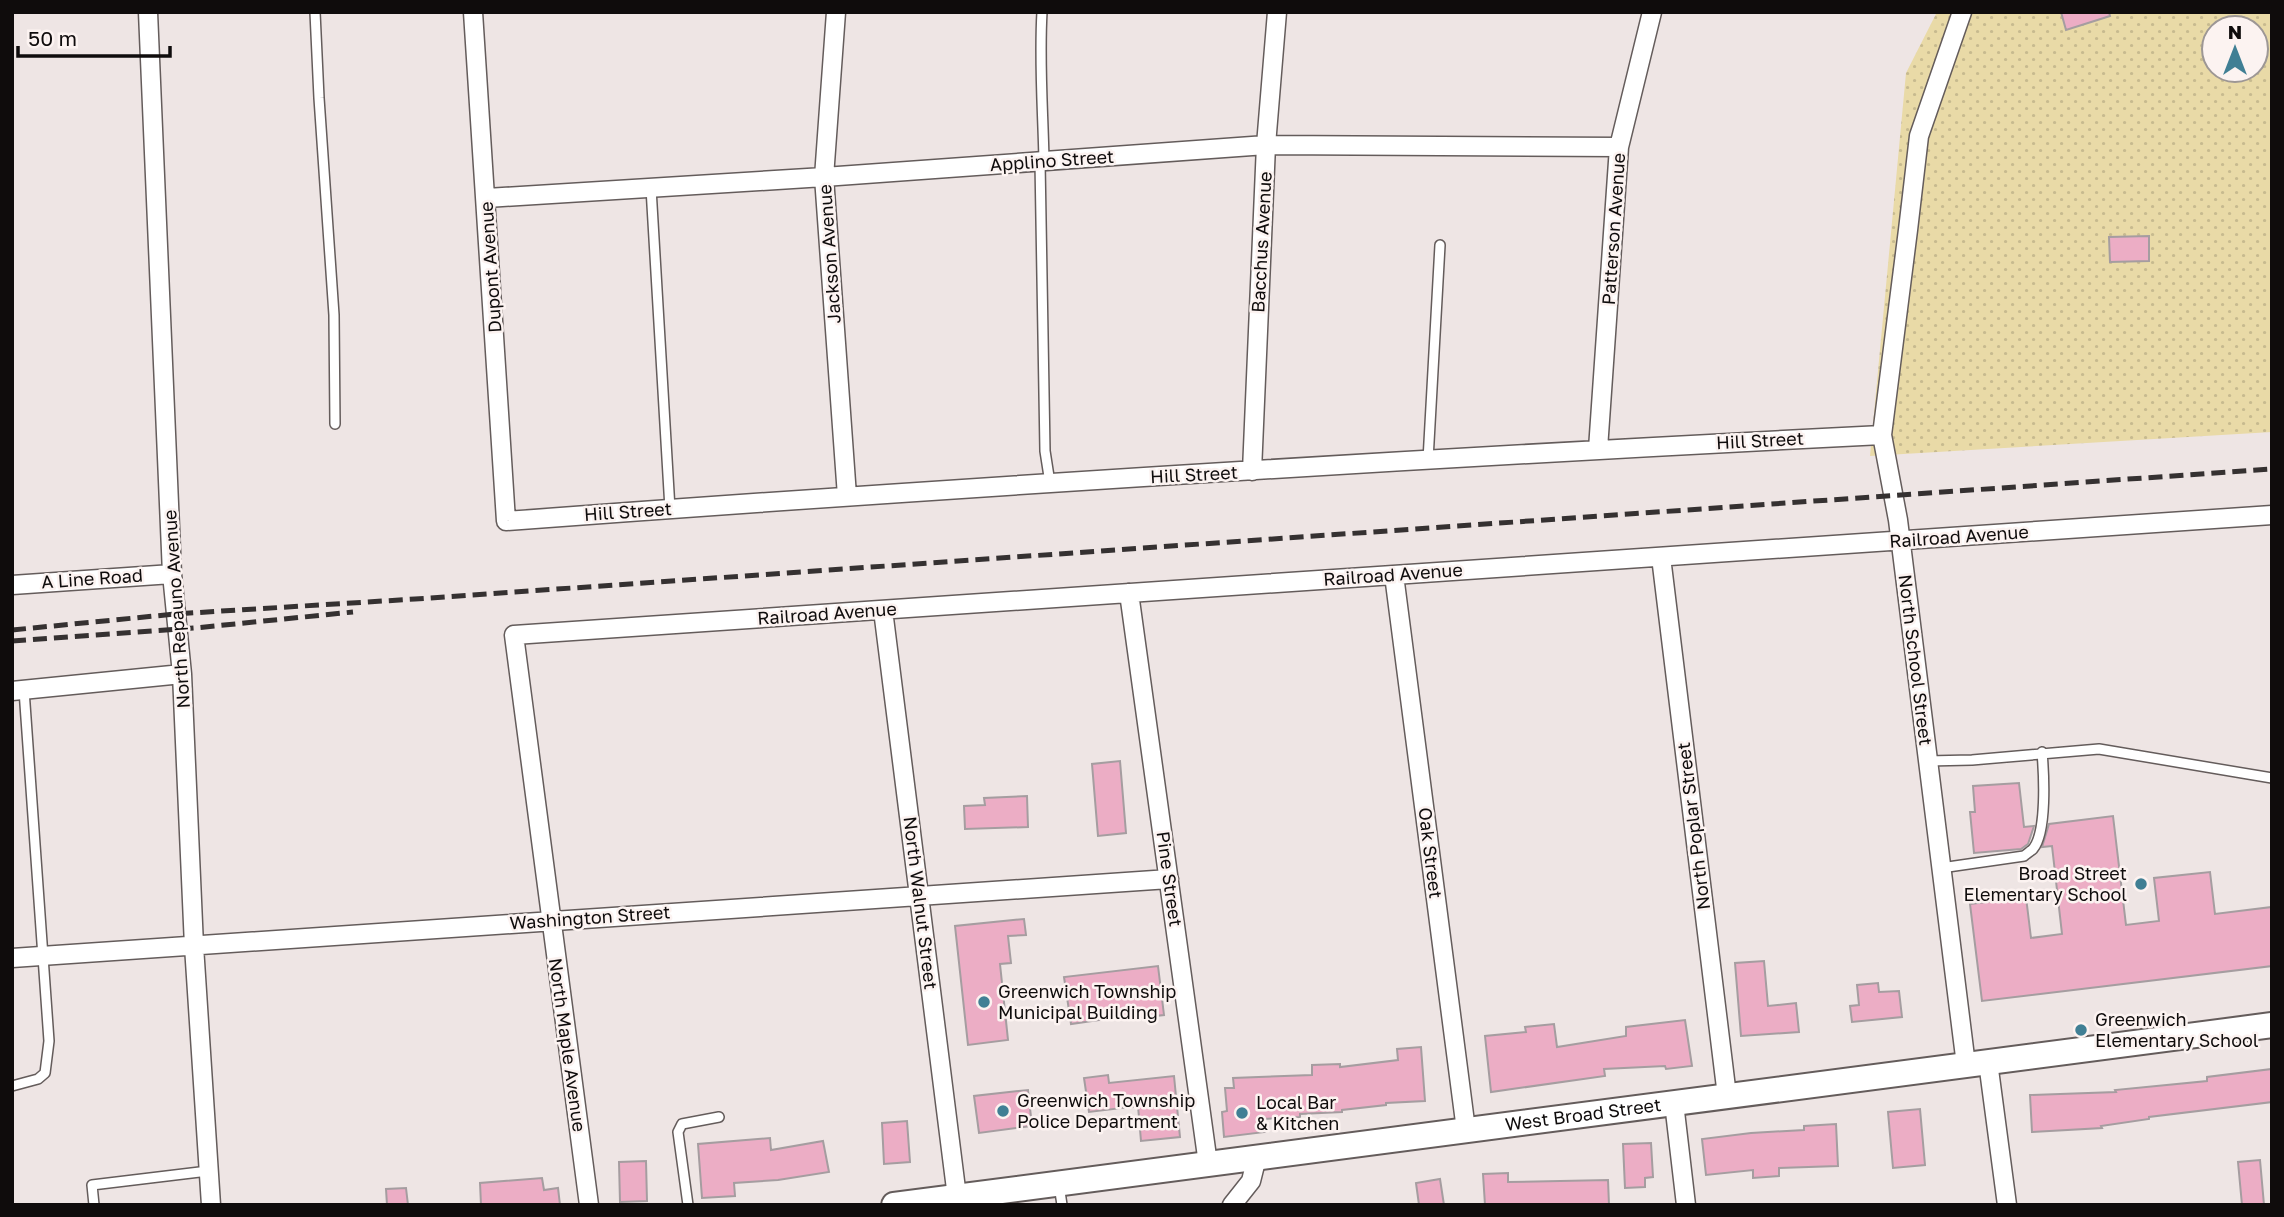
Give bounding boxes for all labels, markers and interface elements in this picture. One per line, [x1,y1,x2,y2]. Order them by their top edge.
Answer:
scale bar [18,14,170,58]
north arrow [2200,14,2270,84]
text: N [2228,20,2242,43]
text: 50 m [28,25,77,51]
street label: Applino Street [989,145,1115,175]
street label: Patterson Avenue [1597,152,1629,306]
street label: Bacchus Avenue [1246,171,1276,313]
street label: Jackson Avenue [813,184,845,324]
street label: Dupont Avenue [474,201,506,333]
street label: Hill Street [1716,427,1804,453]
street label: Hill Street [1150,461,1238,487]
street label: Hill Street [583,497,672,525]
street label: North Repauno Avenue [158,509,194,709]
street label: Railroad Avenue [1888,520,2029,552]
street label: Railroad Avenue [1322,558,1463,590]
street label: A Line Road [40,563,143,593]
street label: North School Street [1895,573,1937,747]
street label: Railroad Avenue [756,597,897,629]
street label: North Poplar Street [1672,741,1714,911]
street label: Oak Street [1415,806,1447,900]
street label: North Walnut Street [899,815,943,991]
street label: Pine Street [1152,830,1188,928]
place label: Broad Street Elementary School [1963,862,2127,905]
marker: Broad Street Elementary School [2133,876,2149,892]
street label: Washington Street [509,900,671,934]
street label: North Maple Avenue [545,956,591,1133]
place label: Greenwich Township Municipal Building [998,980,1176,1023]
marker: Greenwich Township Municipal Building [976,994,992,1010]
place label: Greenwich Elementary School [2095,1008,2259,1051]
marker: Greenwich Elementary School [2073,1022,2089,1038]
place label: Greenwich Township Police Department [1017,1089,1195,1132]
place label: Local Bar & Kitchen [1256,1091,1339,1134]
street label: West Broad Street [1504,1093,1662,1135]
marker: Greenwich Township Police Department [995,1103,1011,1119]
marker: Local Bar & Kitchen [1234,1105,1250,1121]

